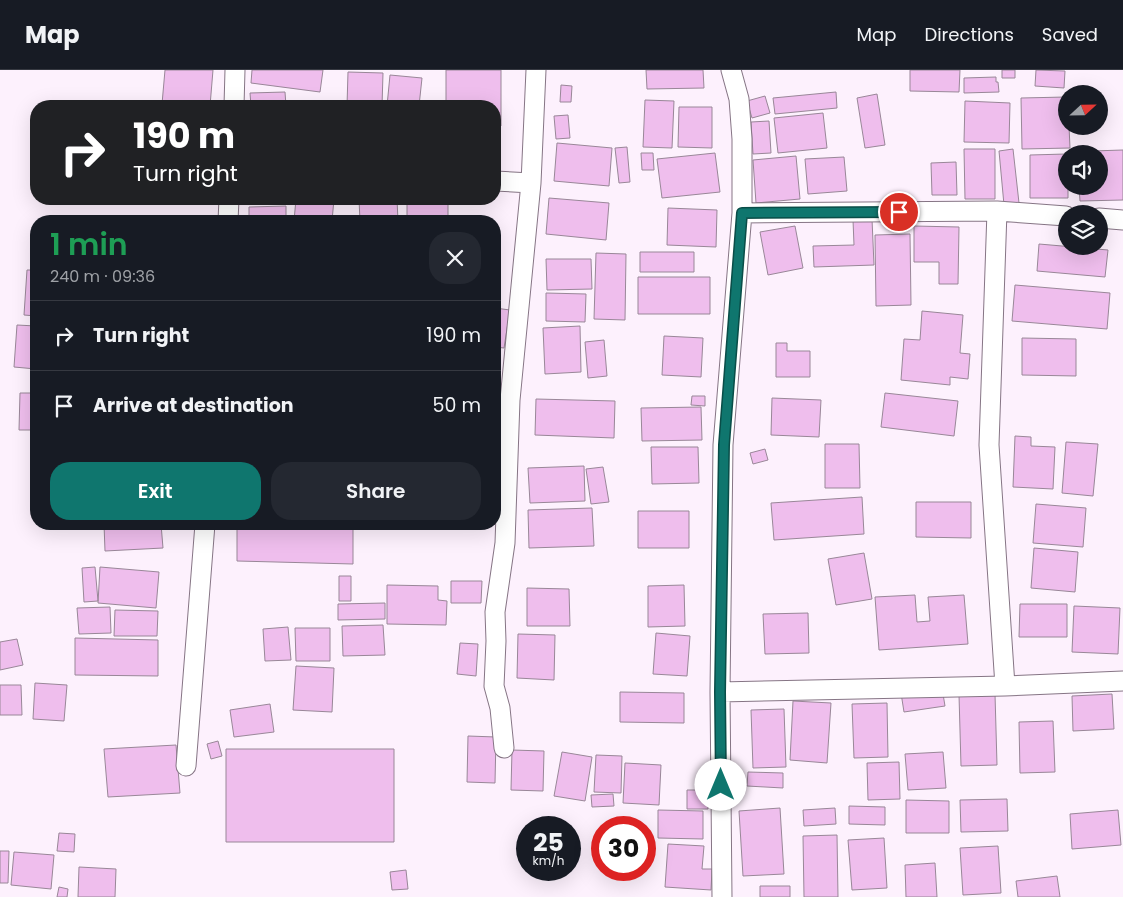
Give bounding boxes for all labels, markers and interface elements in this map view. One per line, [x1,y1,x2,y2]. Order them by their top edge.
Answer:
text: Map [25,18,80,51]
text: Map [857,22,896,47]
text: Directions [924,22,1014,47]
text: Saved [1042,22,1098,47]
north arrow [1058,85,1108,135]
map controls [1058,85,1108,255]
text: 190 m [133,111,235,160]
icon: right [50,120,115,185]
button: sound [1058,145,1108,195]
text: Turn right [133,158,238,189]
pin [878,191,920,233]
icon: arrive [885,198,913,226]
button: layers [1058,205,1108,255]
text: 1 min [50,223,128,266]
button: close [429,232,481,284]
text: 240 m · 09:36 [50,265,155,288]
icon: right [50,322,78,350]
text: Turn right [93,322,189,349]
text: 190 m [426,322,481,349]
icon: arrive [50,392,78,420]
text: Arrive at destination [93,392,294,419]
text: 50 m [432,392,481,419]
button: Exit [50,462,261,520]
button: Share [271,462,481,520]
position arrow [694,758,746,810]
speed limit sign: 30 [591,816,656,881]
text: 25 [533,825,564,860]
text: km/h [533,852,564,869]

